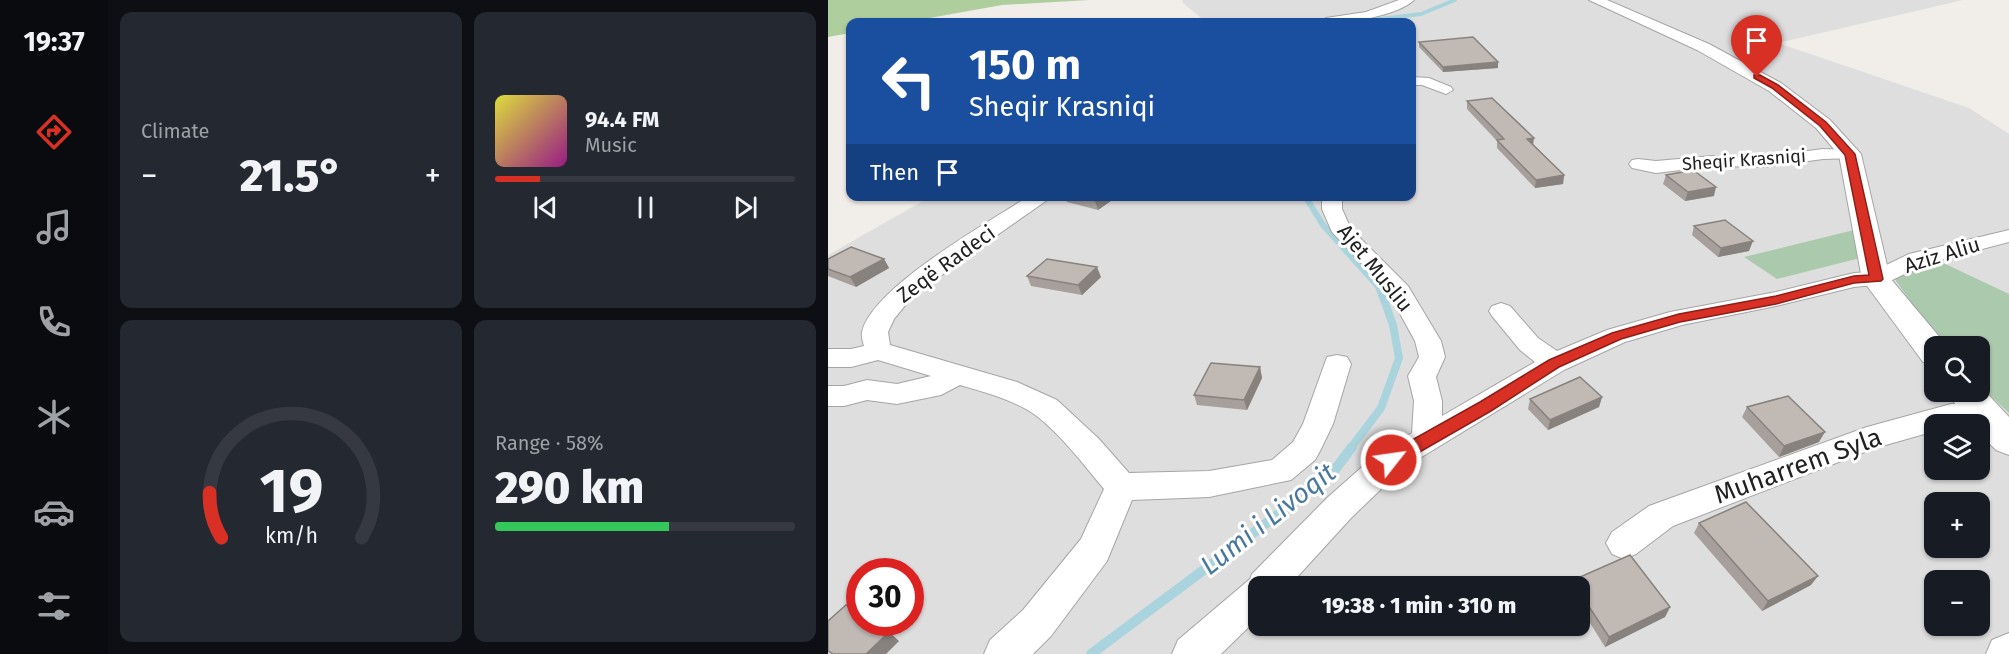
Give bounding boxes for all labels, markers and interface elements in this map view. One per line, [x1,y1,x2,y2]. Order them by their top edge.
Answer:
pin [1731,15,1782,77]
icon: arrive [1740,24,1773,57]
text: 19:37 [23,26,85,58]
text: 150 m [969,40,1081,90]
icon: left [870,42,948,120]
text: Sheqir Krasniqi [969,91,1155,123]
text: 94.4 FM [585,106,659,133]
icon: directions [33,111,75,153]
text: Climate [141,119,209,143]
text: Music [585,133,637,157]
street label: Sheqir Krasniqi [1681,145,1807,175]
text: 21.5° [240,149,342,203]
text: − [141,156,158,196]
text: + [425,156,441,196]
icon: arrive [931,156,964,189]
text: Then [870,159,919,186]
icon: previous [529,191,562,224]
icon: pause [629,191,662,224]
icon: next [729,191,762,224]
icon: music [33,206,75,248]
street label: Ajet Musliu [1332,219,1418,317]
street label: Zeqë Radeci [892,220,1000,308]
street label: Aziz Aliu [1901,231,1983,279]
icon: phone [33,301,75,343]
map controls [1924,336,1990,636]
button: search [1924,336,1990,402]
icon: climate [33,396,75,438]
button: layers [1924,414,1990,480]
street label: Muharrem Syla [1710,421,1886,511]
position arrow [1359,428,1423,492]
text: Range · 58% [495,431,603,455]
text: 19 [259,454,323,529]
water label: Lumi i Livoqit [1194,456,1342,582]
text: 290 km [495,461,644,515]
icon: car [33,491,75,533]
button: + [1924,492,1990,558]
text: km/h [264,523,318,549]
speed limit sign: 30 [846,558,924,636]
button: − [1924,570,1990,636]
icon: filters [33,585,75,627]
text: 19:38 · 1 min · 310 m [1322,592,1516,619]

